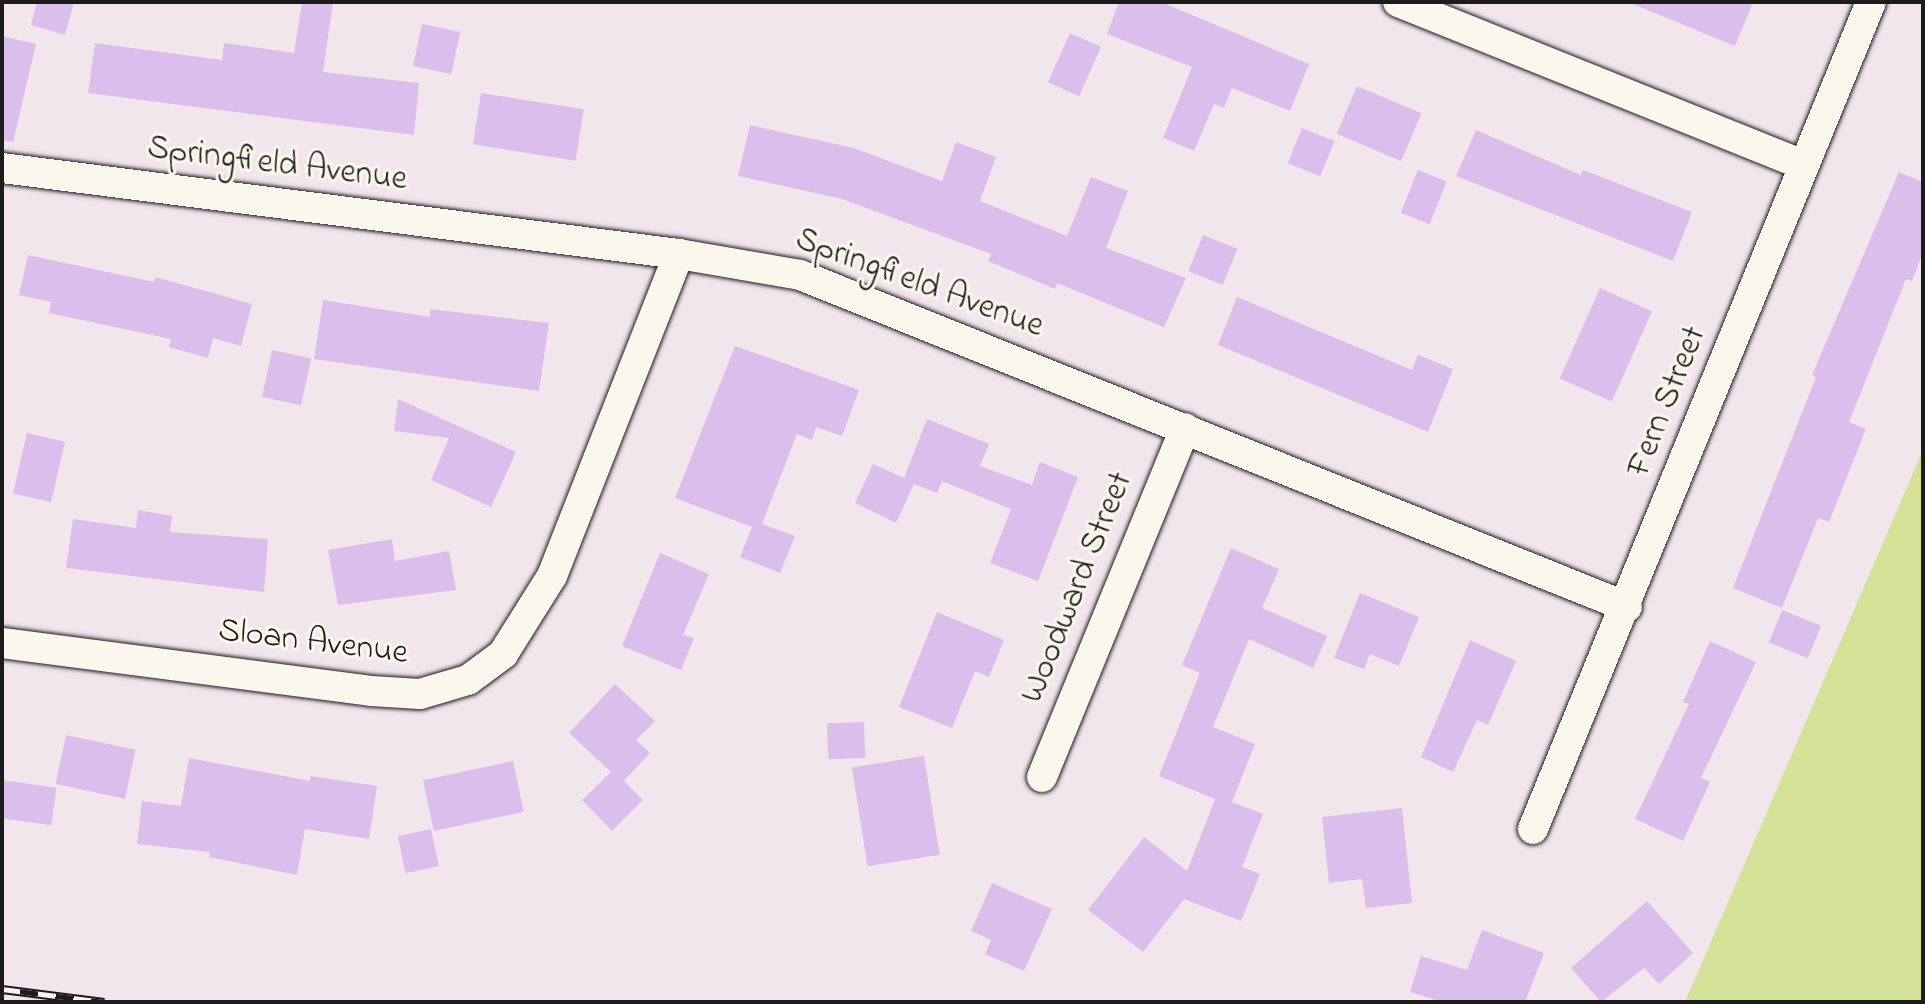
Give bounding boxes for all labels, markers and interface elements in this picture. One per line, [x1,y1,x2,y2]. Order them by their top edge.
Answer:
street label: Springfield Avenue [145,129,409,201]
street label: Springfield Avenue [789,220,1049,348]
street label: Fern Street [1619,321,1717,483]
street label: Woodward Street [1013,467,1143,709]
street label: Sloan Avenue [216,611,410,675]

